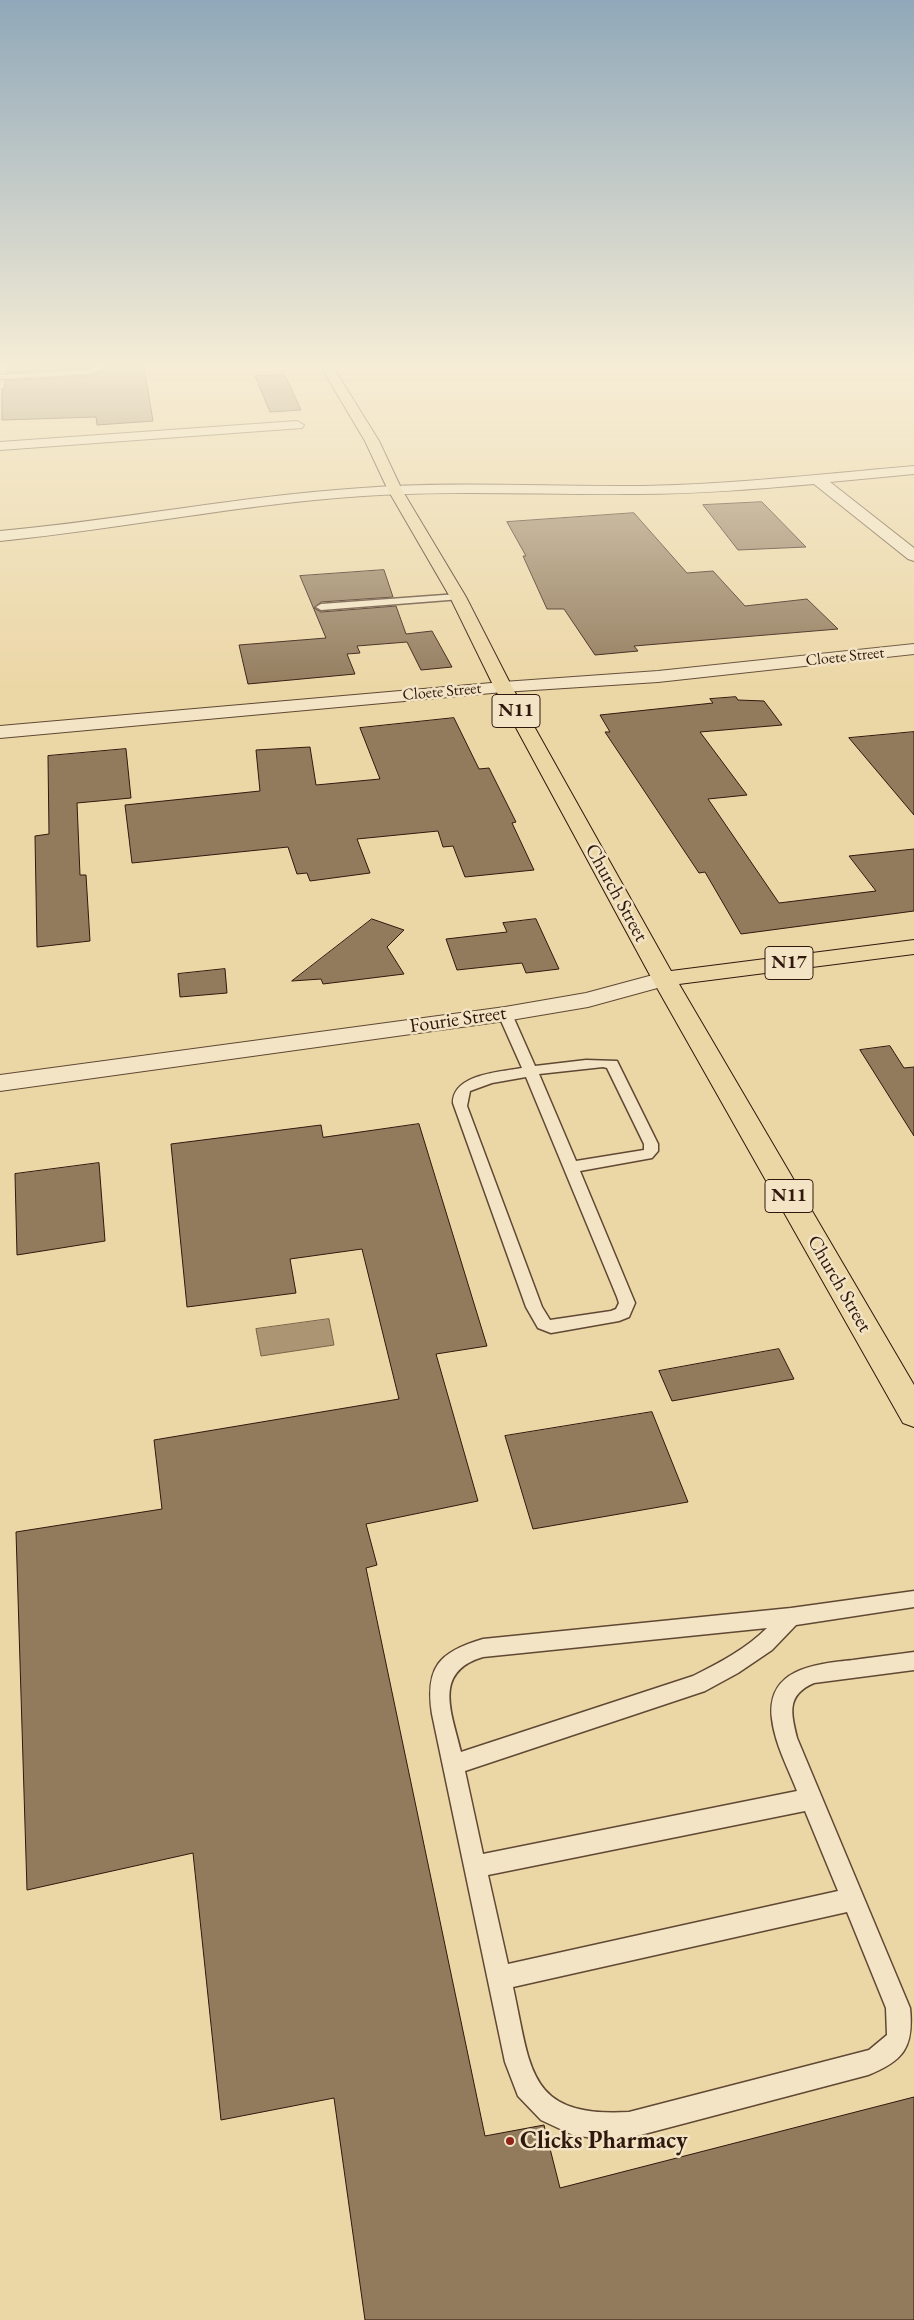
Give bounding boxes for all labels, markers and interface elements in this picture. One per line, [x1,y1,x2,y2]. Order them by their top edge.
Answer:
street label: Cloete Street [805,643,885,671]
street label: Cloete Street [402,679,482,705]
road number: N11 [492,694,540,728]
street label: Church Street [579,840,653,946]
road number: N17 [765,946,813,980]
street label: Fourie Street [408,1001,508,1039]
road number: N11 [765,1180,813,1212]
street label: Church Street [802,1231,876,1337]
place label: Clicks Pharmacy [520,2127,688,2155]
marker: Clicks Pharmacy [504,2135,516,2147]

